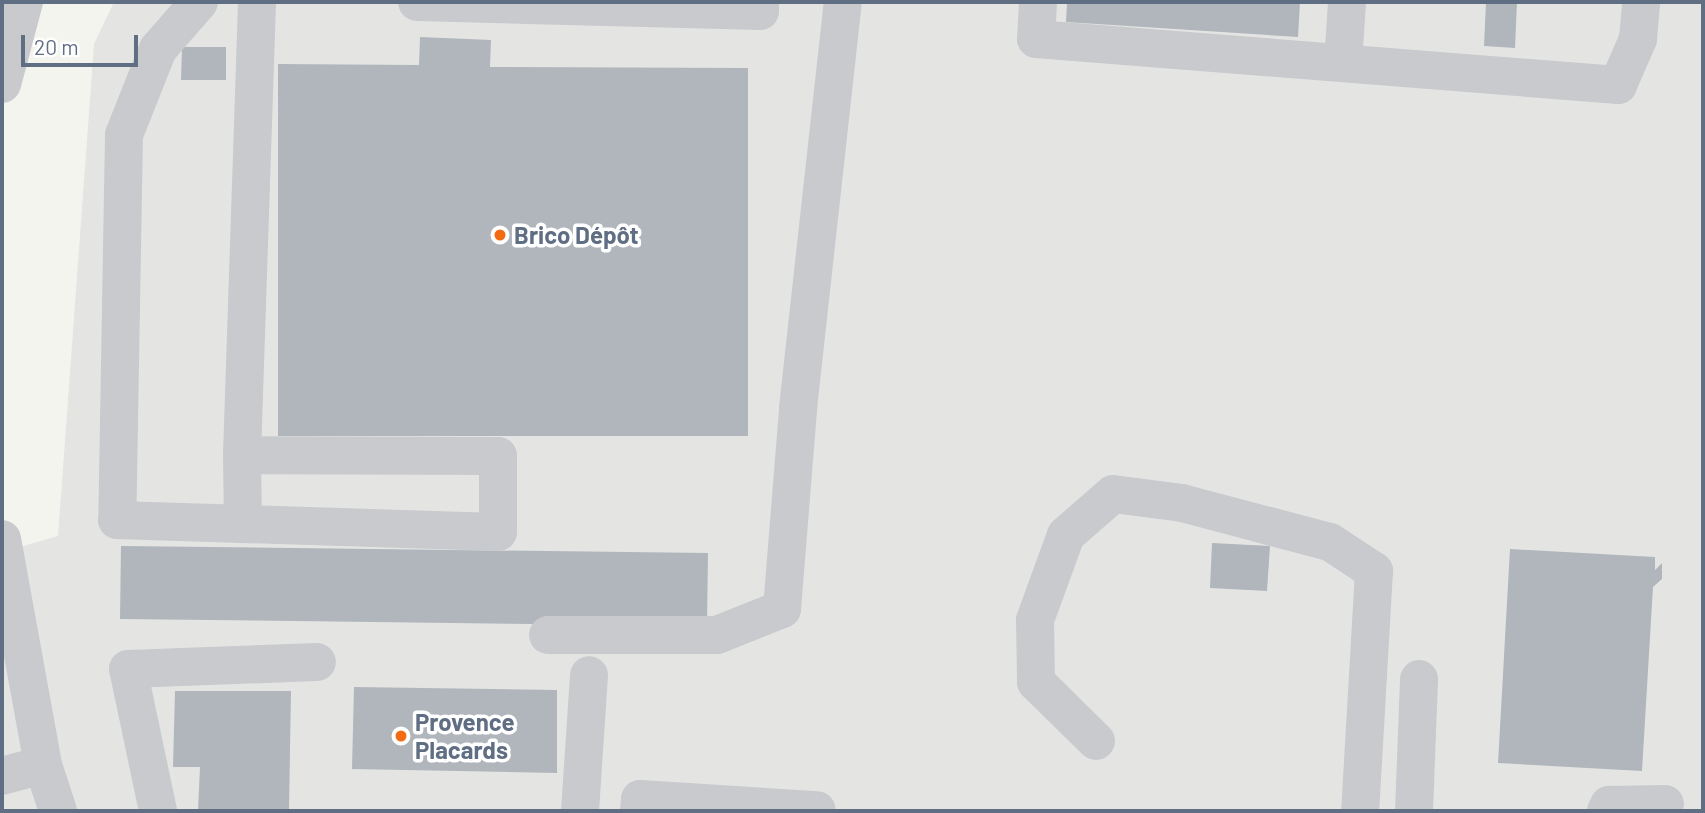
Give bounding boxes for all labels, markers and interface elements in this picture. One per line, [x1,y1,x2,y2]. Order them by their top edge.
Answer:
scale bar [24,21,142,65]
text: 20 m [34,34,79,59]
place label: Brico Dépôt [514,221,639,249]
marker: Brico Dépôt [492,227,508,243]
place label: Provence Placards [415,708,515,764]
marker: Provence Placards [393,728,409,744]

